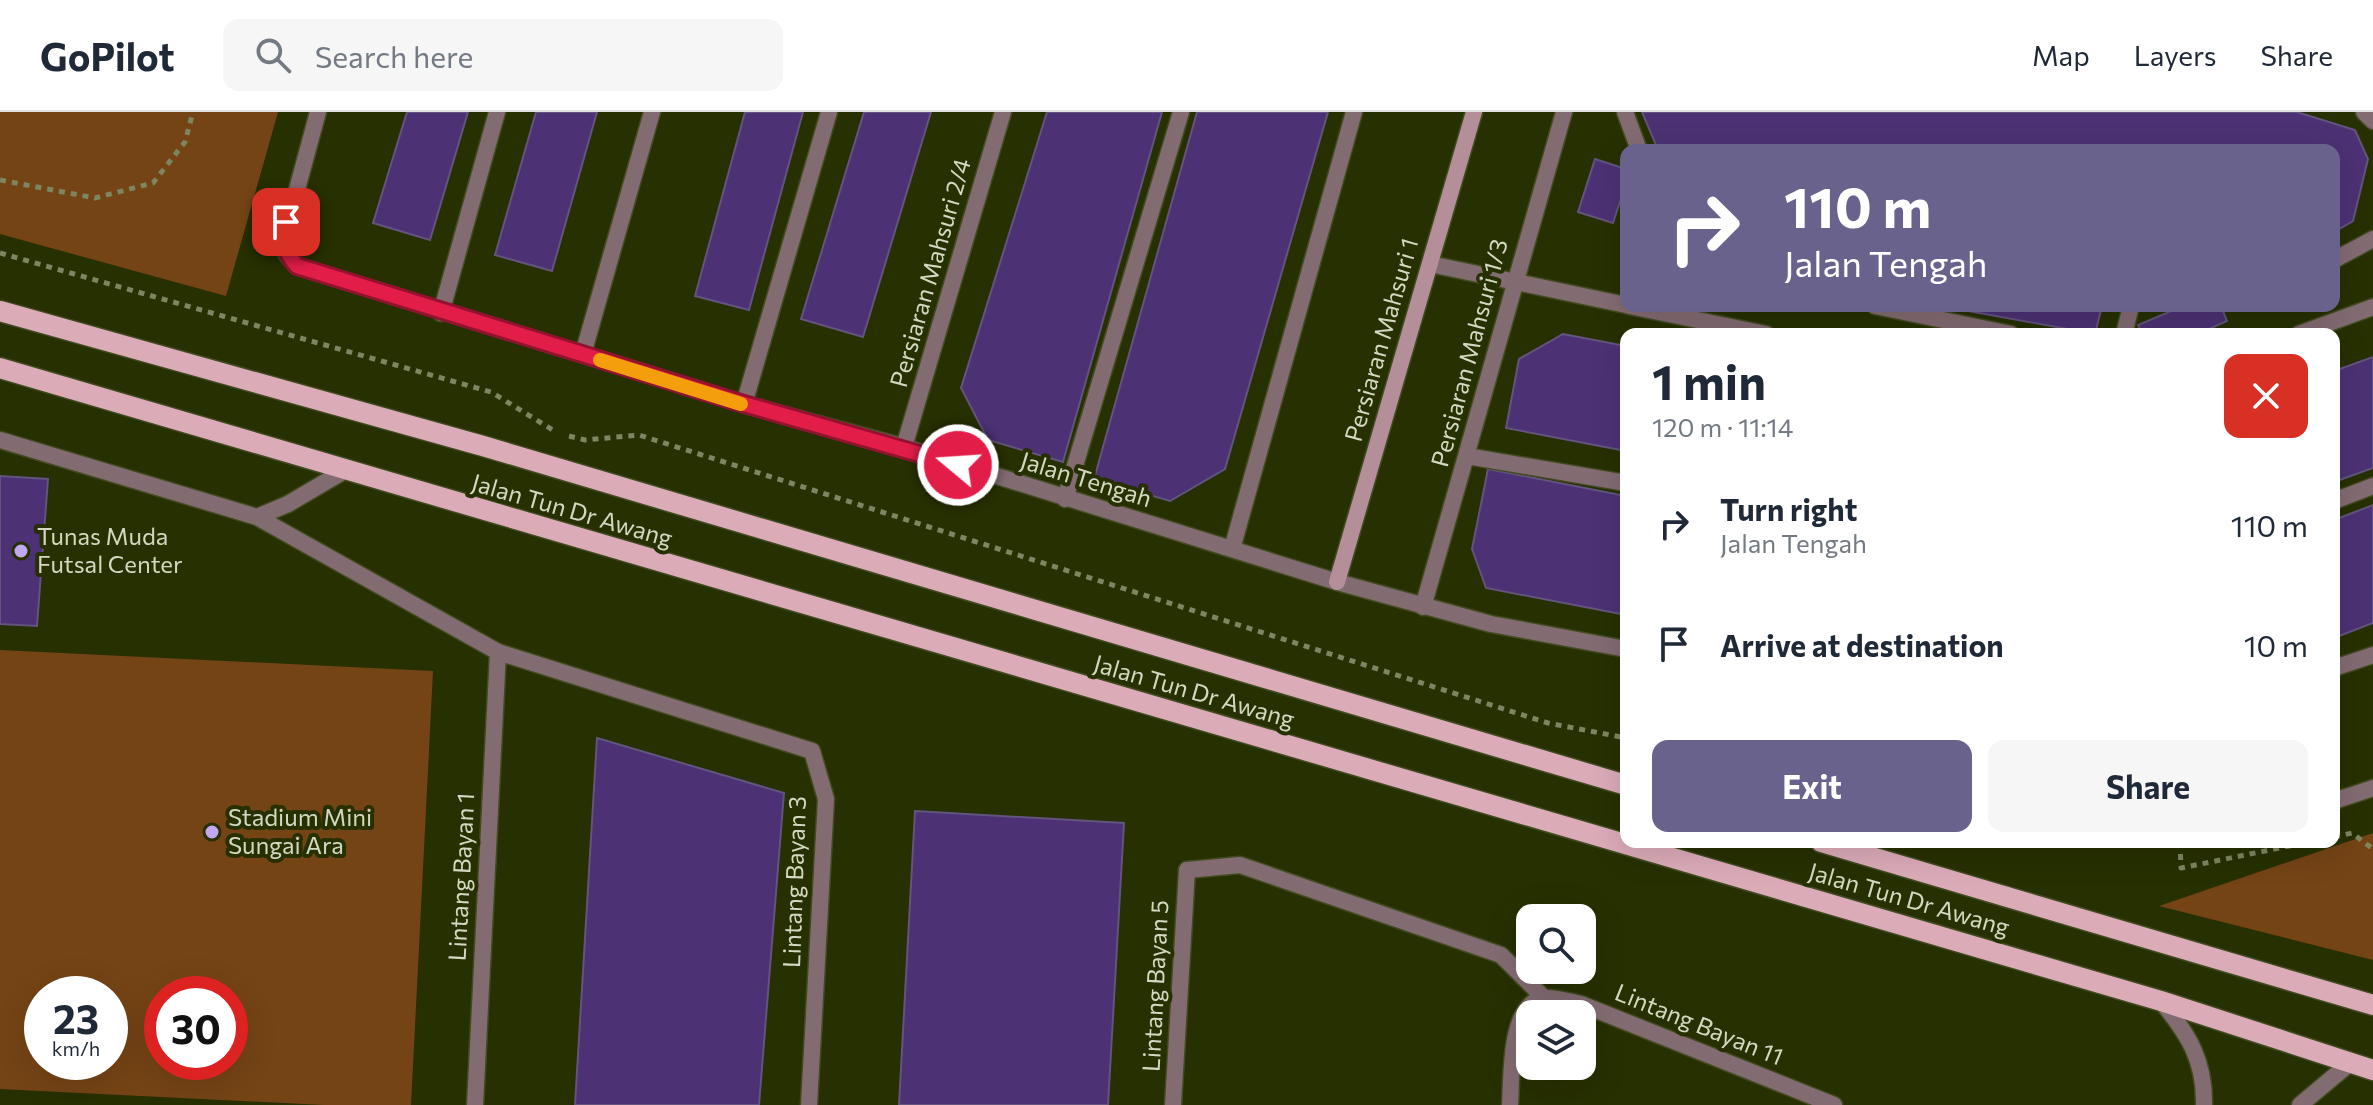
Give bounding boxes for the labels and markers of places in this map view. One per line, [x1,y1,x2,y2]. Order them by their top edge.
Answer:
pin [252,188,320,256]
place label: Tunas Muda Futsal Center [37,521,183,578]
marker: Tunas Muda Futsal Center [12,542,30,560]
place label: Stadium Mini Sungai Ara [228,802,372,859]
marker: Stadium Mini Sungai Ara [203,823,221,841]

